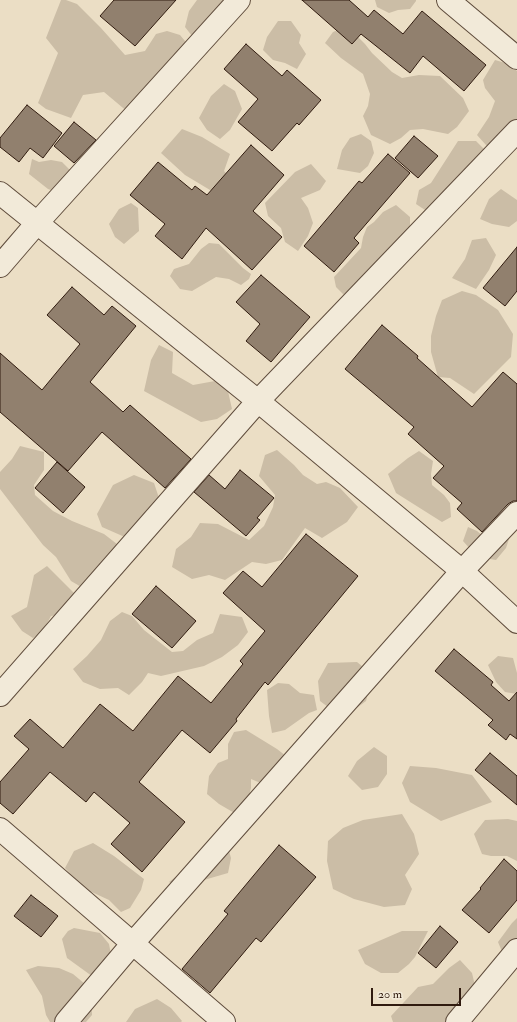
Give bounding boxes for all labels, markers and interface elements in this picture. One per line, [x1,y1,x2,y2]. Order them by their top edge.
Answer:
scale bar [373,980,463,1006]
text: 20 m [378,987,402,1002]

